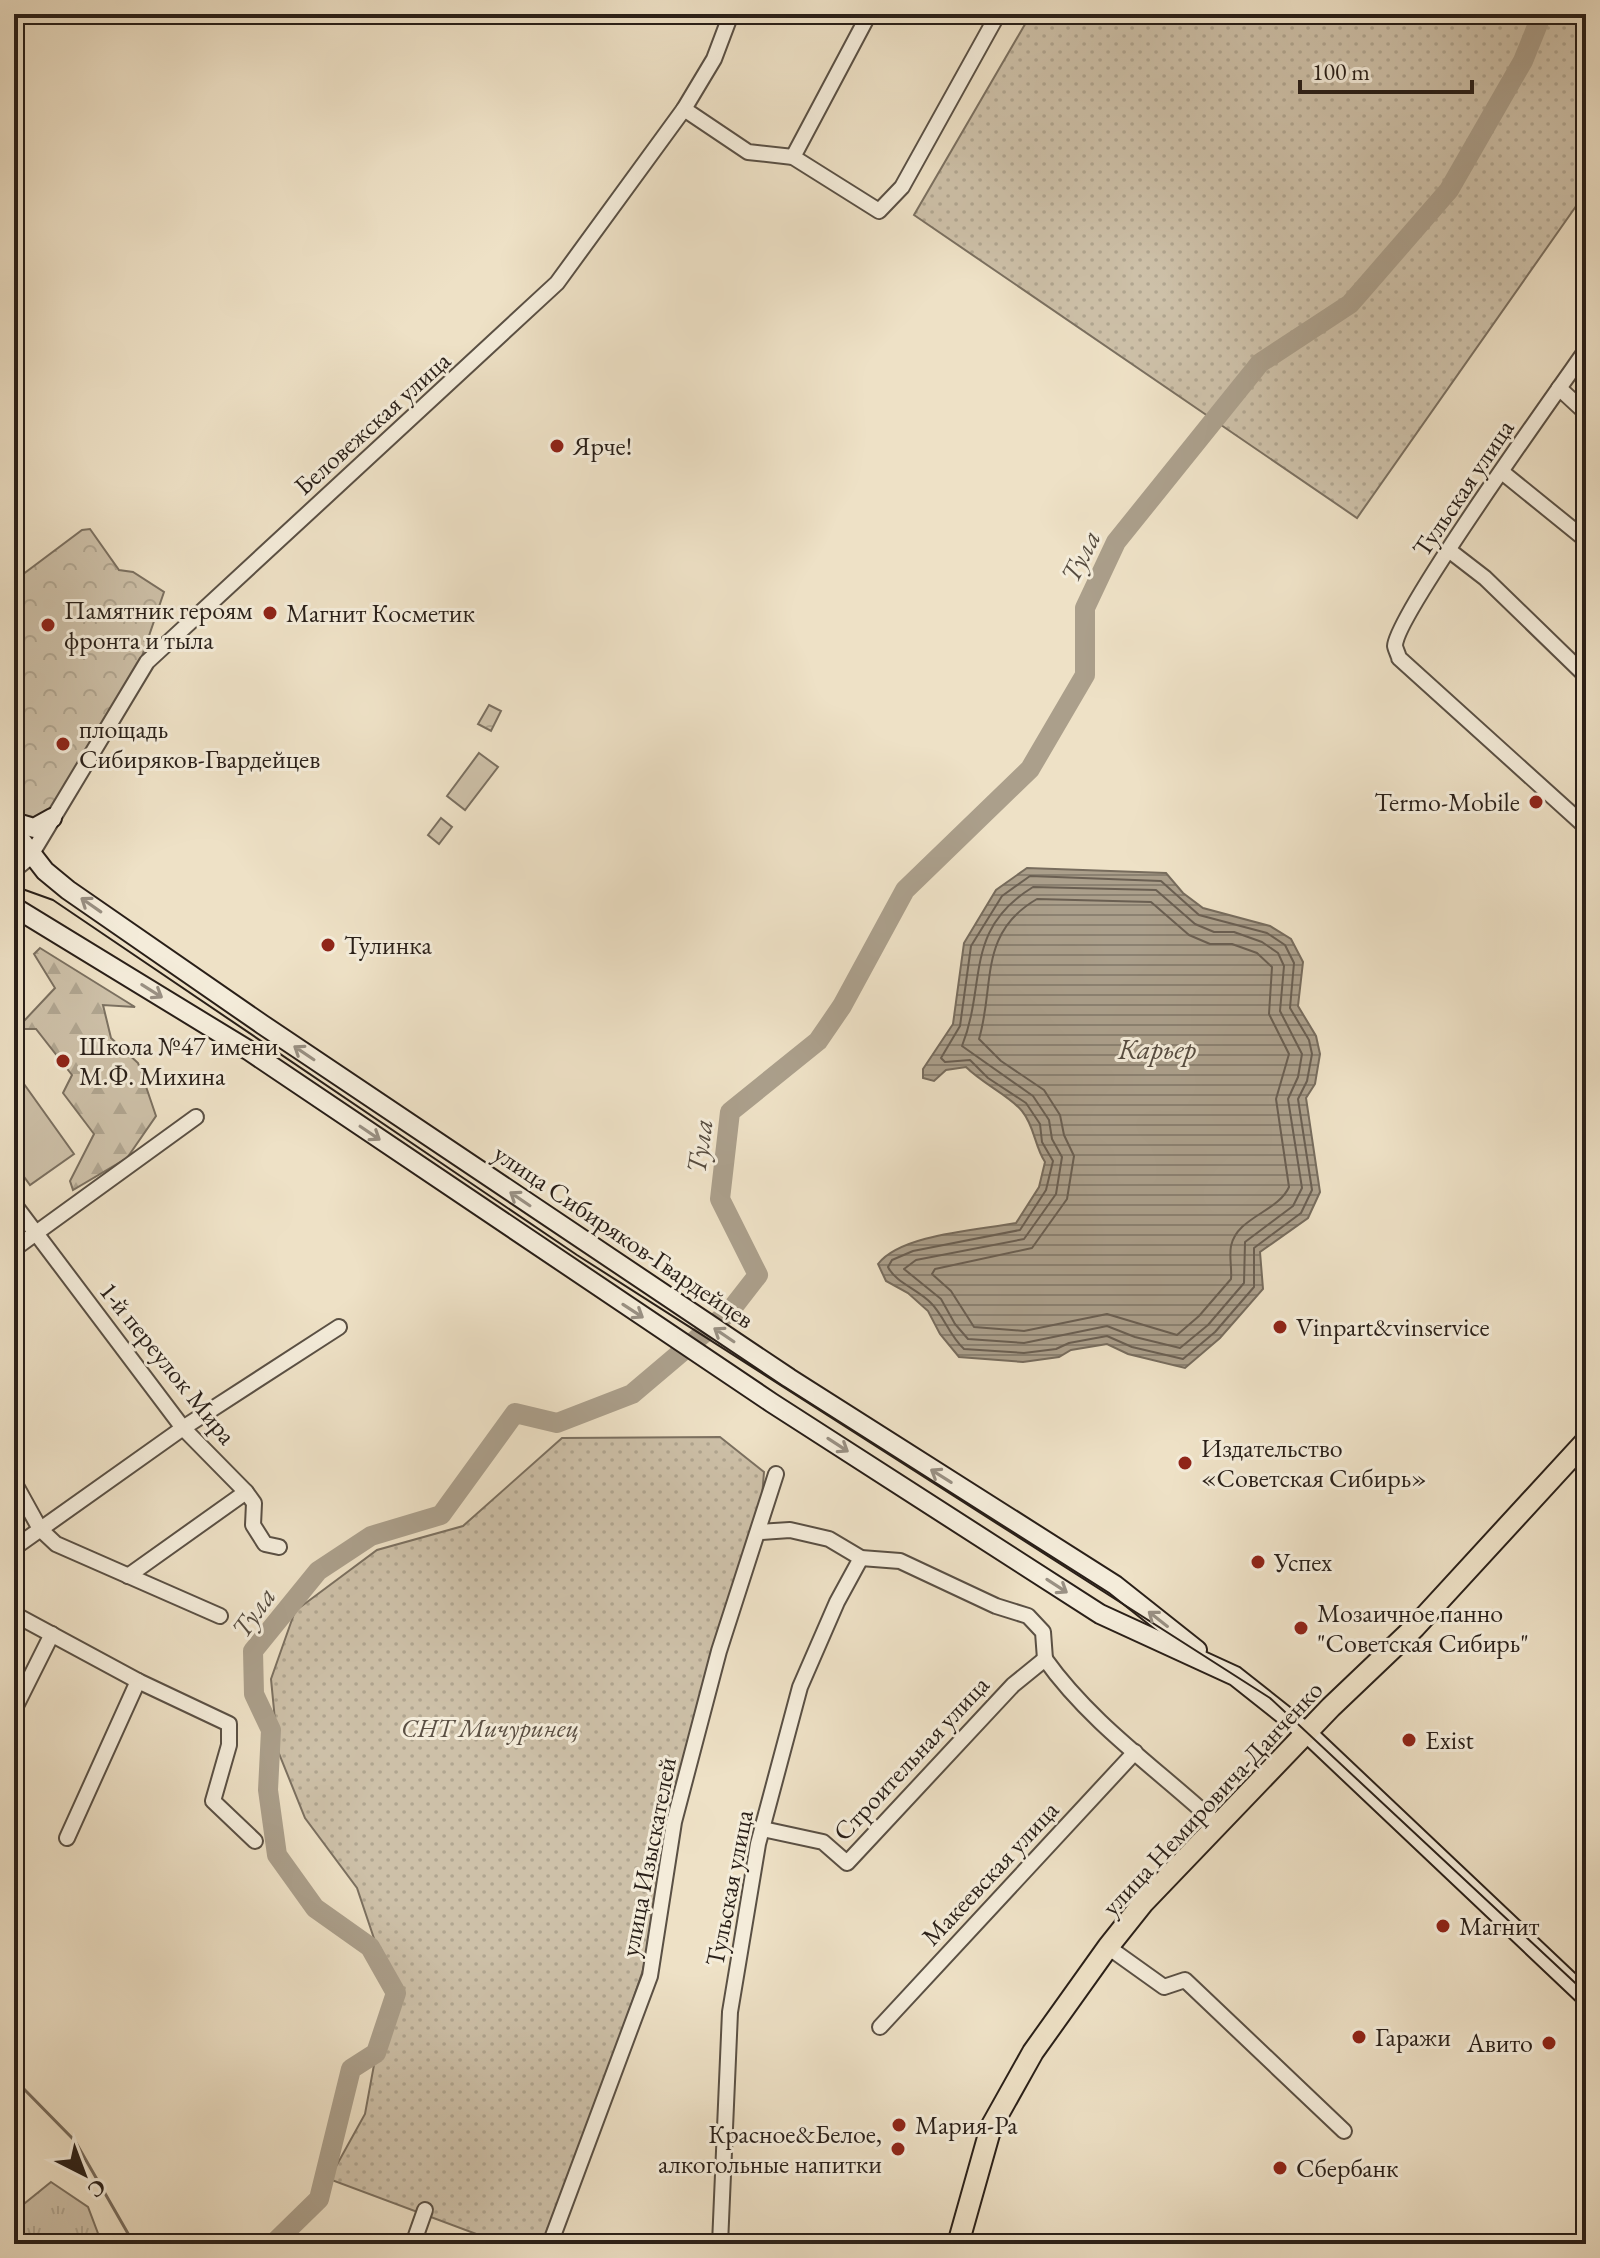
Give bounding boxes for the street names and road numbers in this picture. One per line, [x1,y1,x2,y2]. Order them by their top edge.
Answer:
street label: Беловежская улица [287,343,458,502]
street label: Тульская улица [1405,412,1522,563]
street label: улица Сибиряков-Гвардейцев [487,1136,761,1336]
street label: 1-й переулок Мира [92,1275,244,1452]
street label: Строительная улица [826,1668,997,1848]
street label: улица Немировича-Данченко [1094,1673,1330,1923]
street label: улица Изыскателей [612,1754,684,1960]
street label: Макеевская улица [914,1793,1066,1953]
street label: Тульская улица [697,1806,761,1969]

